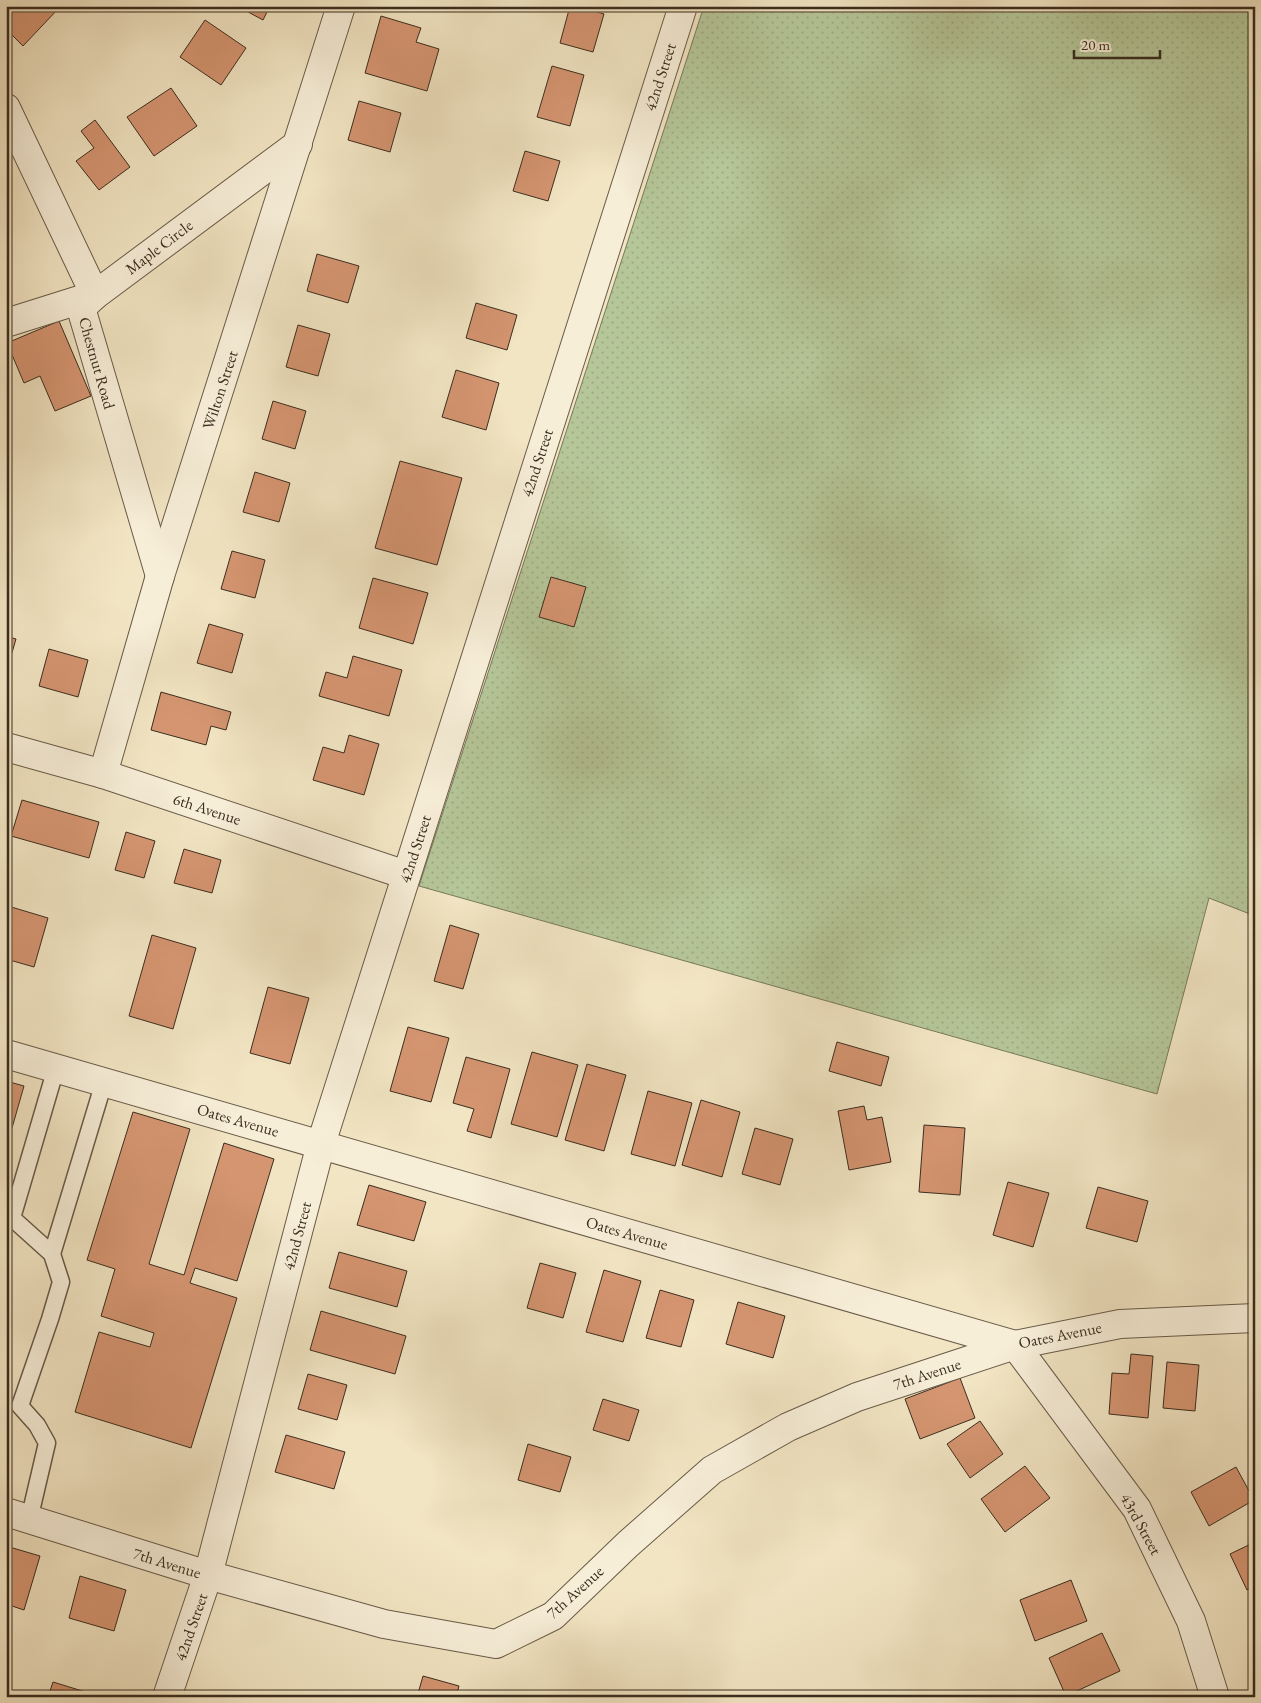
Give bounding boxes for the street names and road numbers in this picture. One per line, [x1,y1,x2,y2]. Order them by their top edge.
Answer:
street label: 42nd Street [639,40,681,114]
street label: Maple Circle [121,215,197,279]
street label: Chestnut Road [74,315,120,412]
street label: Wilton Street [197,348,243,432]
street label: 42nd Street [516,426,558,500]
street label: 6th Avenue [170,788,244,830]
street label: 42nd Street [394,812,436,886]
street label: Oates Avenue [195,1098,281,1142]
street label: 42nd Street [278,1199,316,1273]
street label: Oates Avenue [584,1211,670,1255]
street label: Oates Avenue [1017,1317,1103,1353]
street label: 7th Avenue [890,1353,964,1395]
street label: 43rd Street [1116,1490,1166,1558]
street label: 7th Avenue [130,1543,204,1583]
street label: 7th Avenue [542,1561,608,1623]
street label: 42nd Street [170,1590,212,1664]

